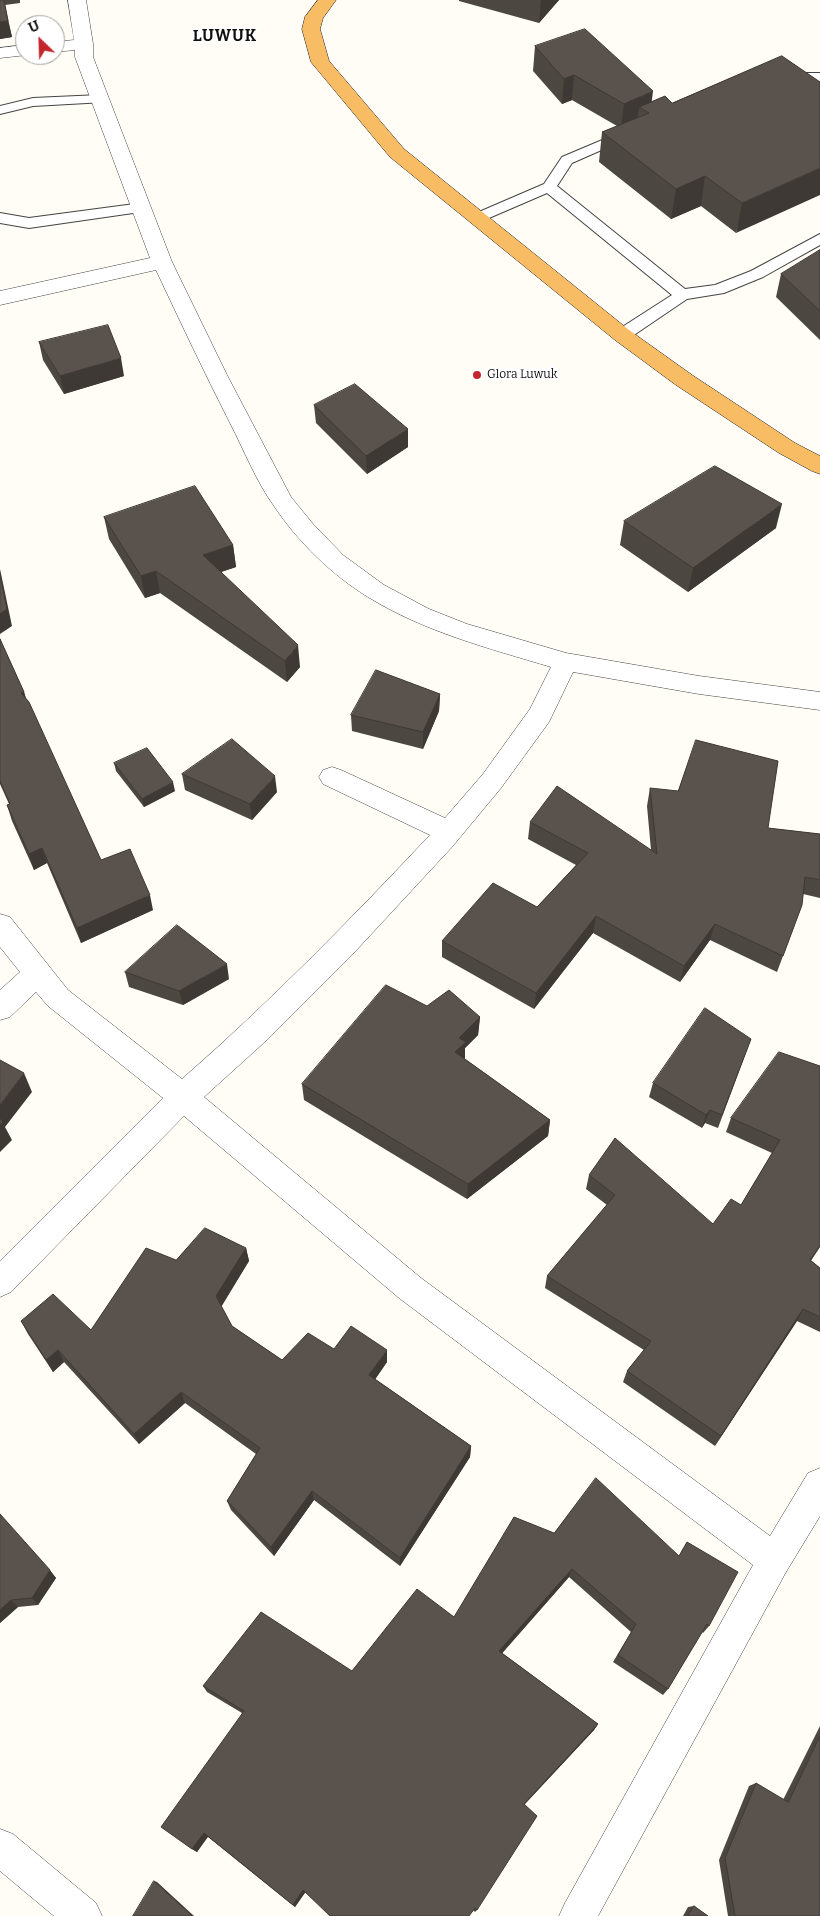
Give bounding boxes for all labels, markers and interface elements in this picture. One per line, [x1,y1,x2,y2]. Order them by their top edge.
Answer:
north arrow [15,15,65,65]
text: U [26,17,42,37]
district label: LUWUK [192,27,258,47]
place label: Glora Luwuk [487,368,558,382]
marker: Glora Luwuk [471,369,483,381]

